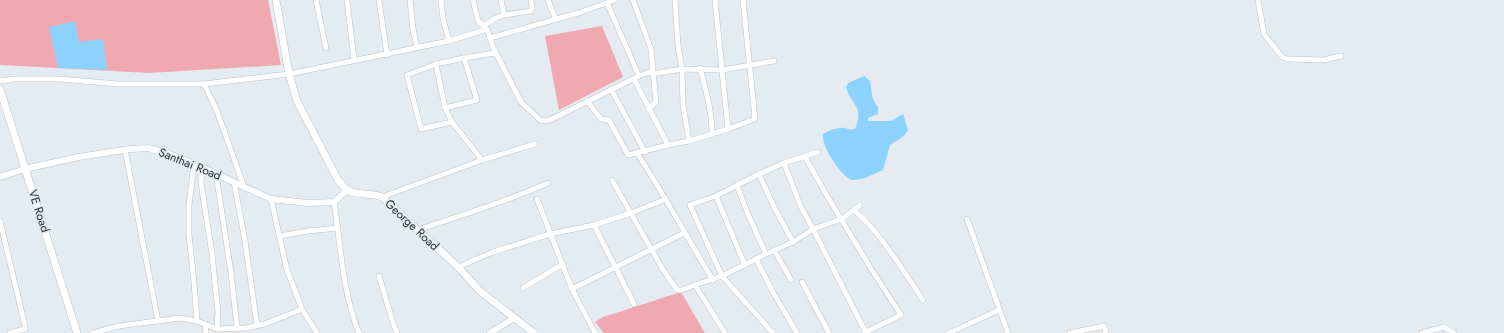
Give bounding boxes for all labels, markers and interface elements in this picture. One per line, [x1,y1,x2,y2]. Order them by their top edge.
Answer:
street label: Santhai Road [156,143,224,185]
street label: VE Road [24,187,54,235]
street label: George Road [381,195,443,255]

